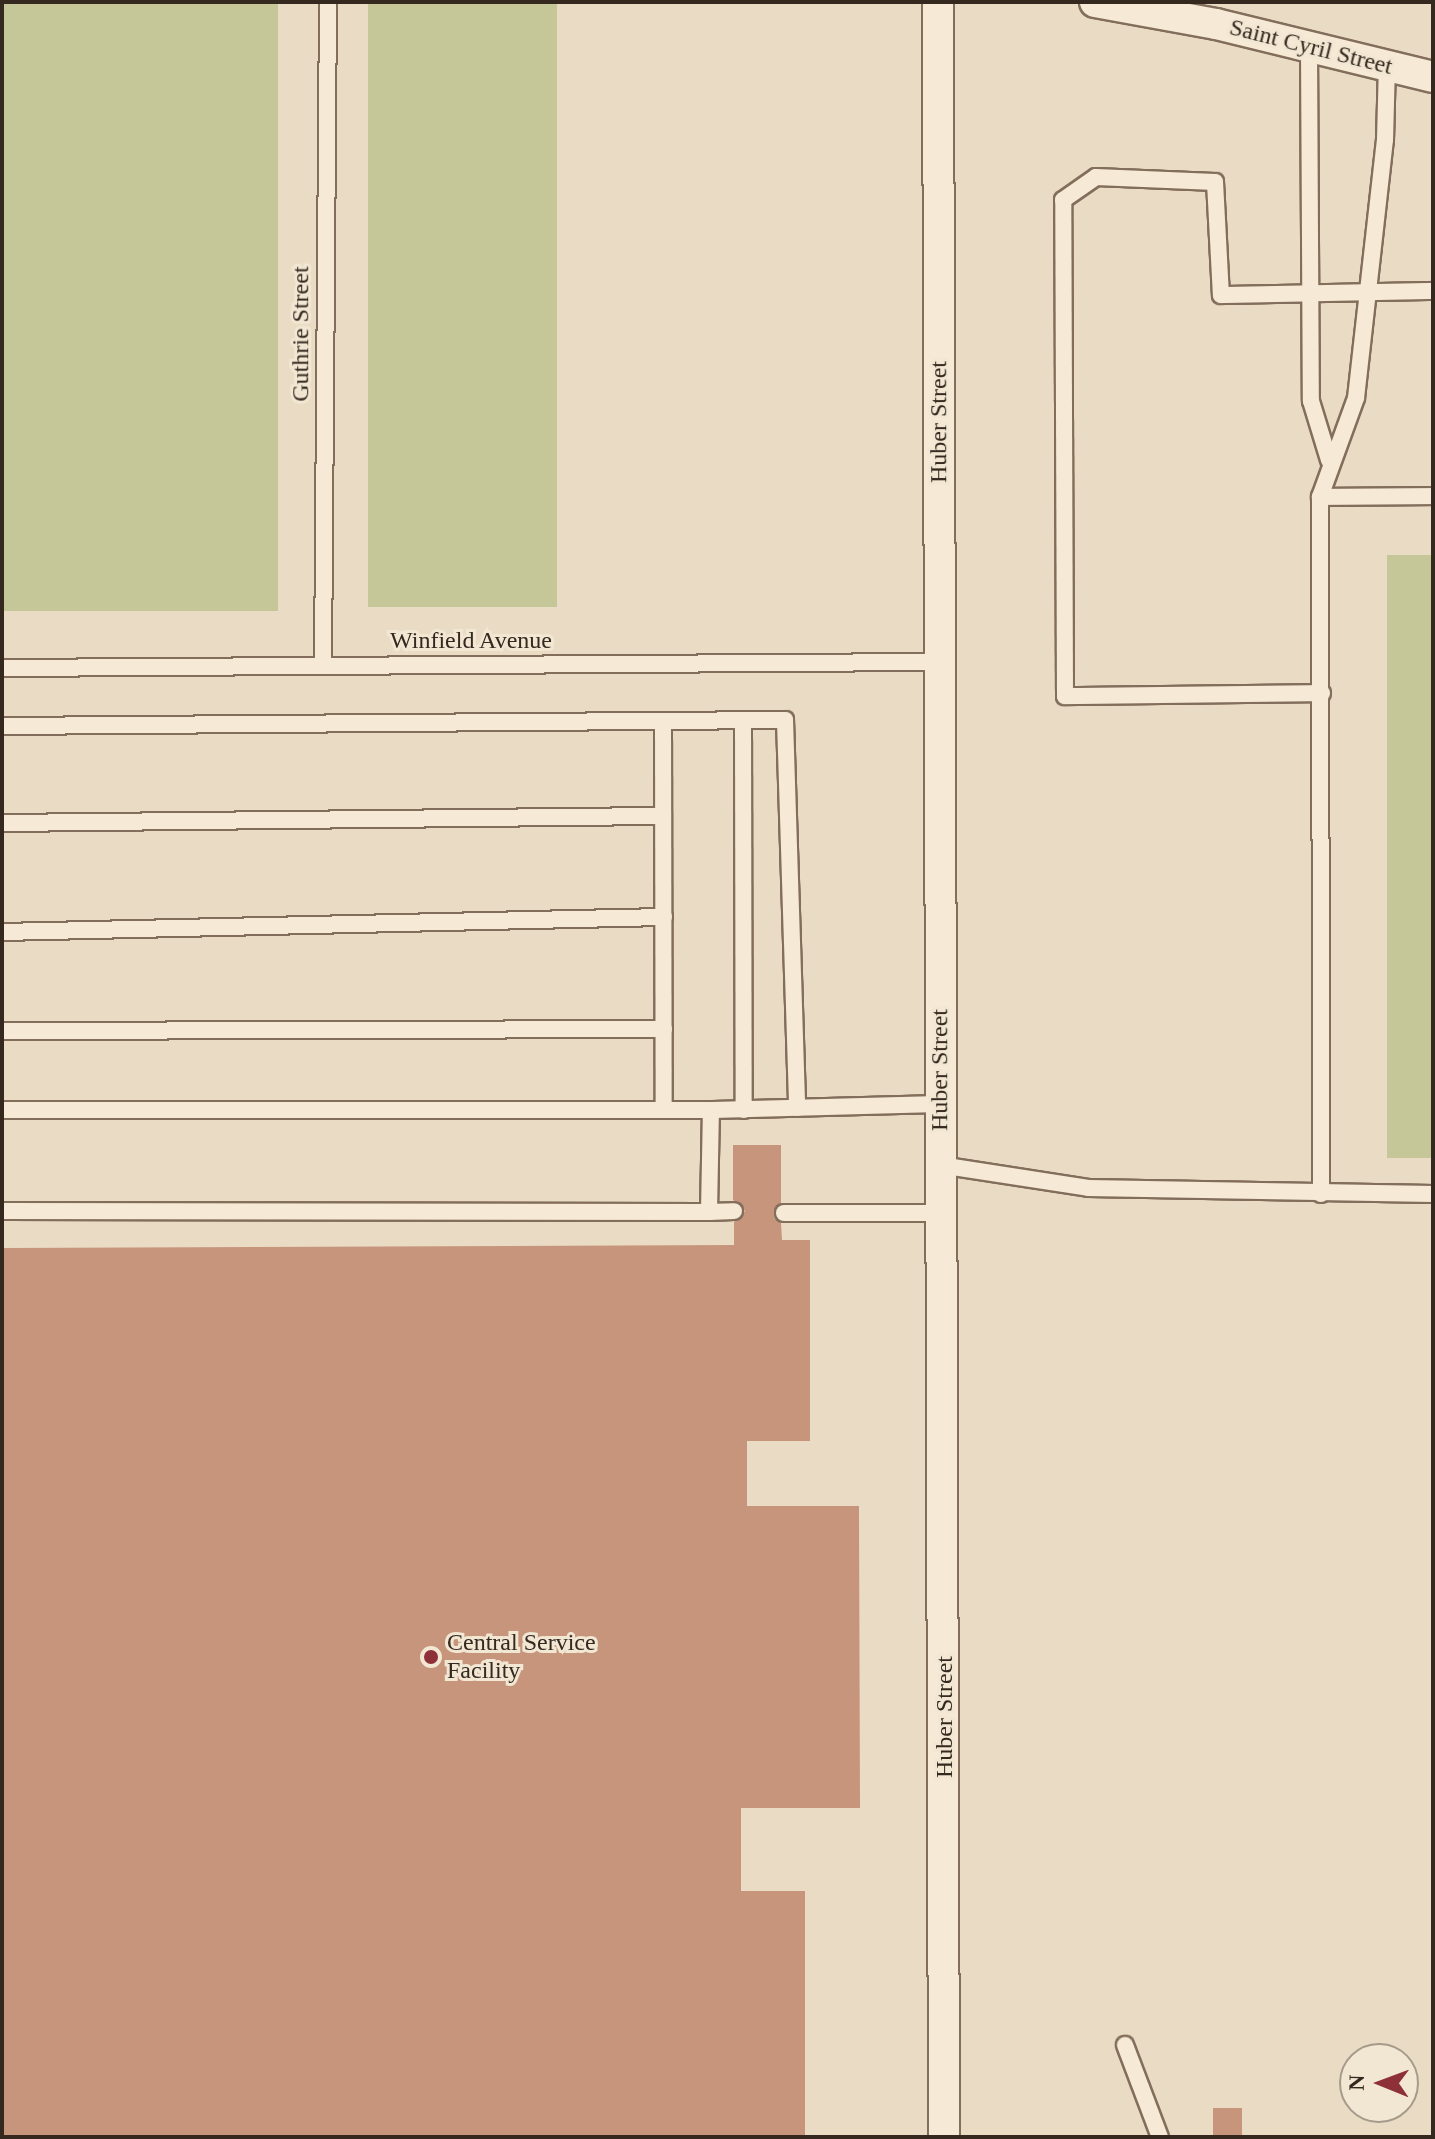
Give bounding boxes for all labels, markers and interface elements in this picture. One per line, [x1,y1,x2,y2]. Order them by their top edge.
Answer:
street label: Saint Cyril Street [1227,13,1395,81]
street label: Guthrie Street [287,266,315,402]
street label: Huber Street [925,361,953,483]
street label: Winfield Avenue [389,627,553,655]
street label: Huber Street [926,1009,954,1131]
place label: Central Service Facility [447,1629,596,1685]
marker: Central Service Facility [422,1648,440,1666]
street label: Huber Street [931,1656,959,1778]
north arrow [1339,2043,1419,2123]
text: N [1344,2074,1369,2091]

